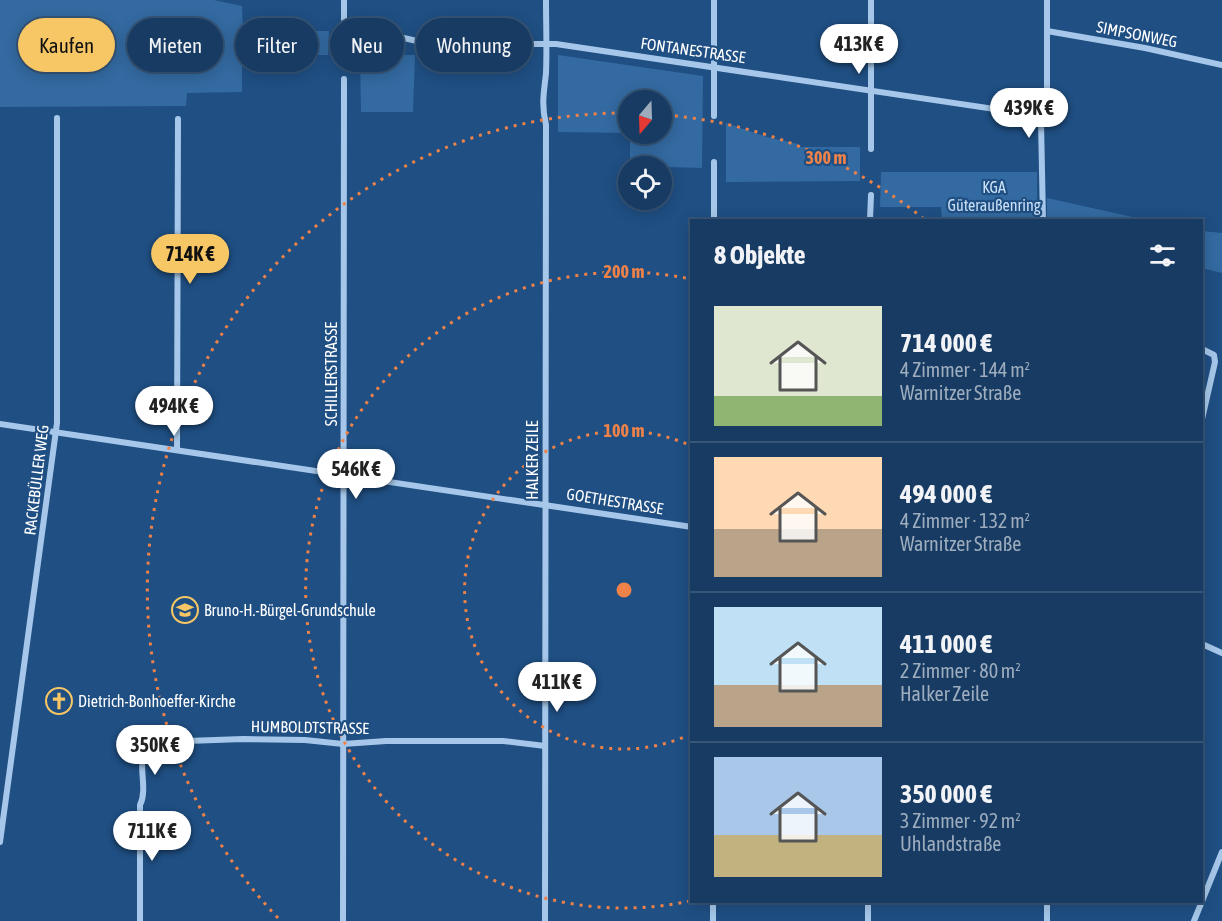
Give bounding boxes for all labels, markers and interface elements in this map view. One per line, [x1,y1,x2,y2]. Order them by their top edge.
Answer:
street label: SIMPSONWEG [1095,17,1179,51]
chip: Kaufen [18,18,115,72]
chip: Mieten [127,18,223,72]
chip: Filter [235,18,318,72]
chip: Neu [330,18,404,72]
chip: Wohnung [416,18,532,72]
pin: 413K € [810,24,908,75]
text: 413K € [834,32,884,55]
street label: FONTANESTRASSE [639,34,747,66]
pin: 439K € [980,88,1078,139]
north arrow [618,90,672,144]
map controls [618,90,672,210]
text: 439K € [1004,96,1054,119]
text: 300 m [806,147,846,168]
button: locate [618,156,672,210]
park label: KGA Güteraußenring [947,178,1041,215]
pin: 714K € [141,234,239,285]
icon: filters [1146,239,1179,272]
text: 8 Objekte [714,240,806,270]
text: 714K € [165,242,215,265]
text: 200 m [604,261,644,282]
street label: SCHILLERSTRASSE [322,322,340,426]
text: 714 000 € [900,328,992,358]
icon: home [762,330,834,402]
text: 4 Zimmer · 144 m² [900,358,1030,381]
text: Warnitzer Straße [900,381,1021,404]
pin: 494K € [125,386,223,437]
text: 494K € [149,394,199,417]
street label: HALKER ZEILE [523,420,541,500]
text: 100 m [604,420,644,441]
street label: RACKEBÜLLER WEG [20,424,52,536]
pin: 546K € [307,449,405,500]
text: 546K € [331,457,381,480]
text: 494 000 € [900,479,992,509]
icon: home [762,481,834,553]
street label: GOETHESTRASSE [565,484,665,518]
text: 4 Zimmer · 132 m² [900,509,1030,532]
text: Warnitzer Straße [900,532,1021,555]
centre of rings [614,580,634,600]
school or university icon: Bruno-H.-Bürgel-Grundschule [170,595,200,625]
place label: Bruno-H.-Bürgel-Grundschule [204,601,376,620]
text: 411 000 € [900,629,992,659]
icon: home [762,631,834,703]
text: 2 Zimmer · 80 m² [900,659,1021,682]
pin: 411K € [508,662,606,713]
text: 411K € [532,670,582,693]
text: Halker Zeile [900,682,989,705]
church icon: Dietrich-Bonhoeffer-Kirche [44,686,74,716]
place label: Dietrich-Bonhoeffer-Kirche [78,692,236,710]
street label: HUMBOLDTSTRASSE [251,717,369,737]
pin: 350K € [106,725,204,776]
text: 350K € [130,733,180,756]
text: 350 000 € [900,779,992,809]
icon: home [762,781,834,853]
text: 3 Zimmer · 92 m² [900,809,1021,832]
pin: 711K € [103,811,201,862]
text: 711K € [127,819,177,842]
text: Uhlandstraße [900,832,1001,855]

